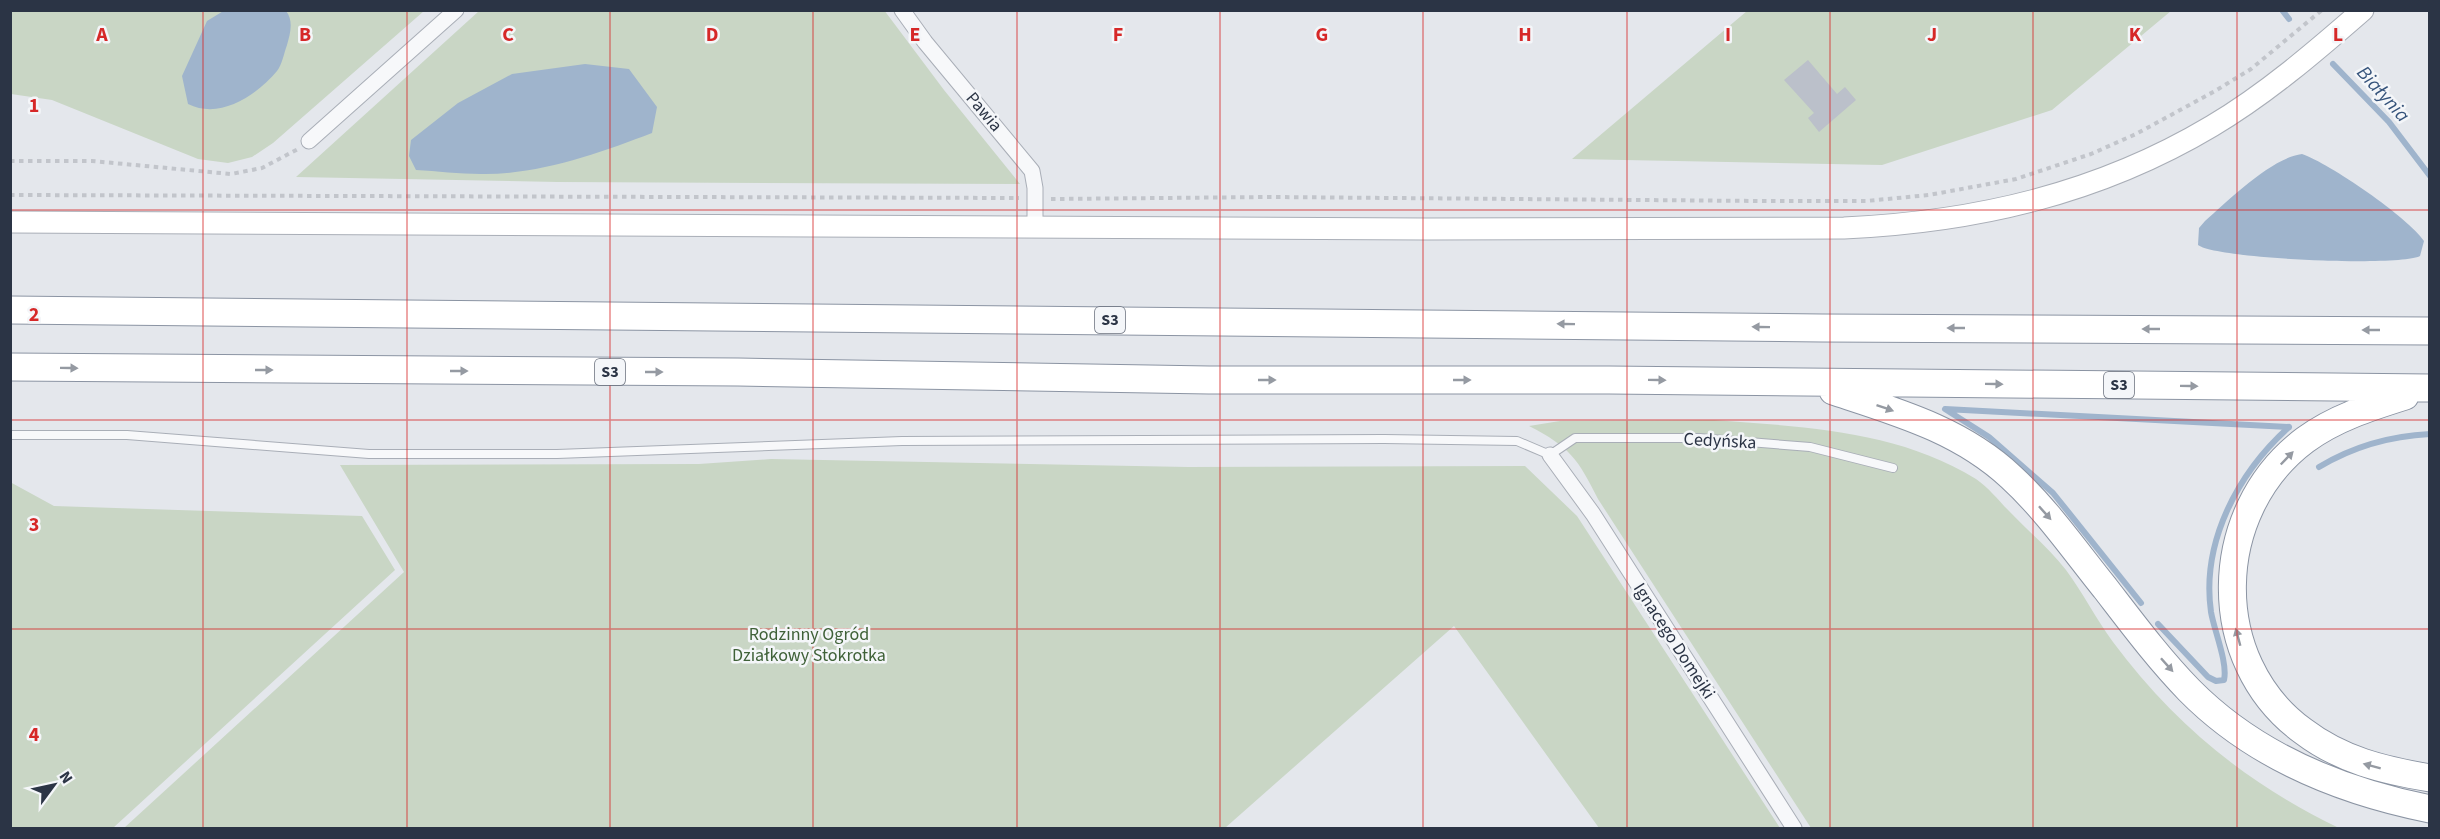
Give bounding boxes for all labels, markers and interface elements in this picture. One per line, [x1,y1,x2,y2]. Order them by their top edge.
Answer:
text: A [95,21,108,49]
text: B [299,21,311,49]
text: C [502,21,514,49]
text: D [706,21,718,49]
text: E [910,21,920,49]
text: F [1113,21,1123,49]
text: G [1316,21,1328,49]
text: H [1518,21,1532,49]
text: I [1725,21,1731,49]
text: J [1927,21,1937,49]
text: K [2129,21,2142,49]
text: L [2333,21,2343,49]
water label: Białynia [2350,60,2416,129]
street label: Pawia [960,87,1008,137]
text: 1 [29,92,39,120]
text: 2 [29,301,39,329]
road number: S3 [1095,307,1125,333]
one-way arrow [1556,319,1575,329]
one-way arrow [1751,322,1770,332]
one-way arrow [1946,323,1965,333]
one-way arrow [2141,324,2160,334]
one-way arrow [2362,325,2381,335]
road number: S3 [595,359,625,385]
one-way arrow [59,363,78,373]
one-way arrow [254,365,273,374]
one-way arrow [449,366,468,376]
one-way arrow [644,367,663,377]
road number: S3 [2104,372,2134,398]
one-way arrow [1258,375,1277,385]
one-way arrow [1453,375,1472,385]
one-way arrow [1648,375,1667,385]
one-way arrow [1984,379,2003,389]
one-way arrow [2179,381,2198,391]
one-way arrow [1876,403,1894,413]
street label: Cedyńska [1683,427,1757,455]
one-way arrow [2279,451,2293,465]
one-way arrow [2038,505,2051,520]
text: 3 [29,511,39,539]
street label: Ignacego Domejki [1627,578,1721,704]
park label: Rodzinny Ogród Działkowy Stokrotka [732,622,886,668]
one-way arrow [2233,628,2242,646]
one-way arrow [2160,657,2173,672]
text: 4 [29,721,40,749]
north arrow [24,755,84,815]
one-way arrow [2363,761,2381,771]
text: N [54,767,78,788]

